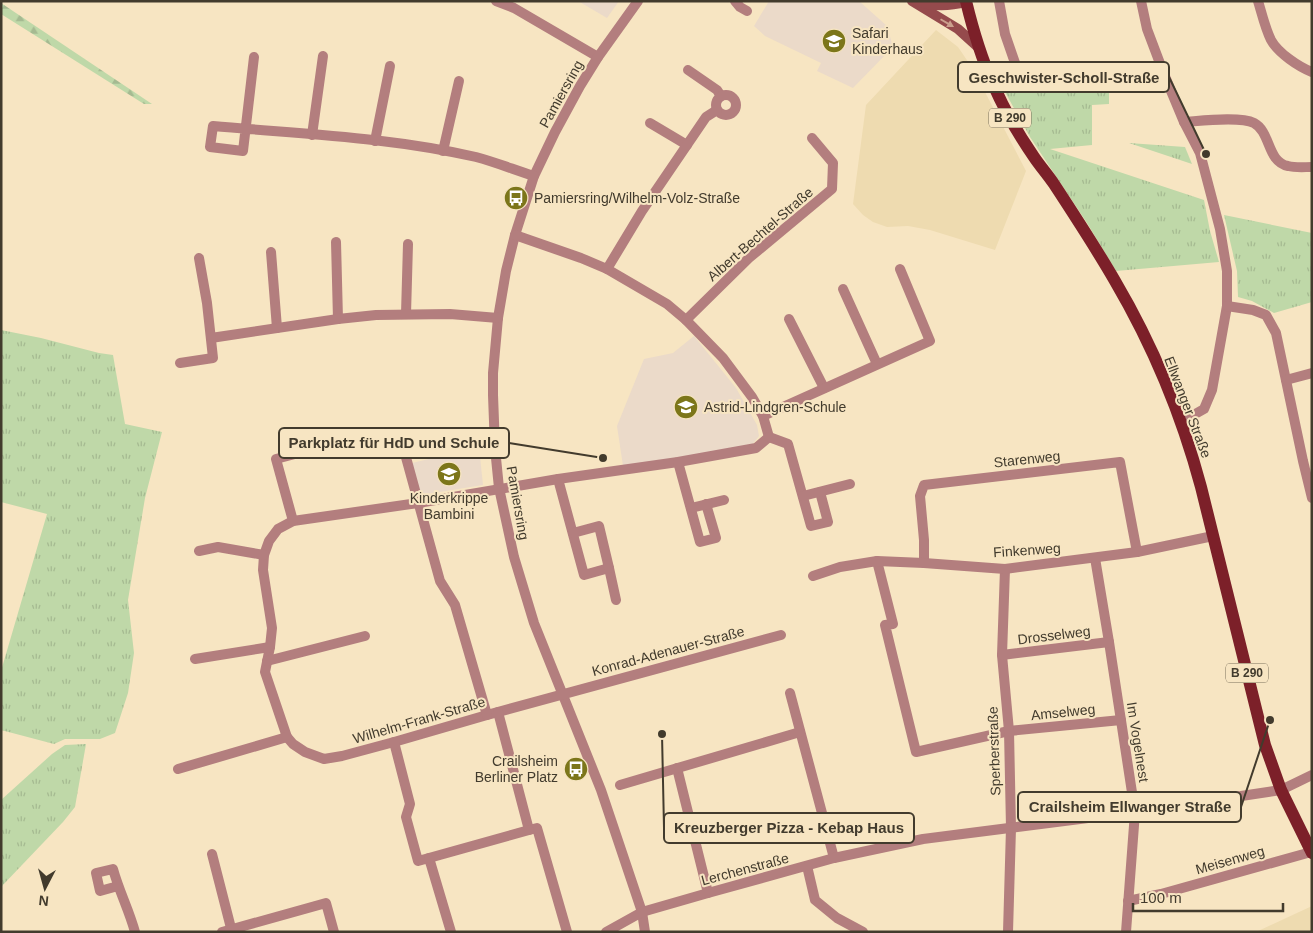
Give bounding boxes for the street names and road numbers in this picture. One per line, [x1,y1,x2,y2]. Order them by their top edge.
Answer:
street label: Pamiersring [536,57,586,131]
road number: B 290 [989,109,1031,128]
street label: Albert-Bechtel-Straße [704,184,816,284]
street label: Ellwanger Straße [1161,354,1215,460]
street label: Starenweg [993,448,1061,470]
street label: Pamiersring [504,465,532,541]
street label: Finkenweg [993,540,1061,560]
street label: Konrad-Adenauer-Straße [590,623,746,679]
street label: Drosselweg [1017,623,1091,647]
road number: B 290 [1226,664,1268,682]
street label: Wilhelm-Frank-Straße [351,693,487,747]
street label: Amselweg [1030,701,1096,723]
street label: Im Vogelnest [1124,701,1152,783]
street label: Sperberstraße [984,706,1004,796]
street label: Meisenweg [1194,843,1266,877]
street label: Lerchenstraße [699,850,791,888]

